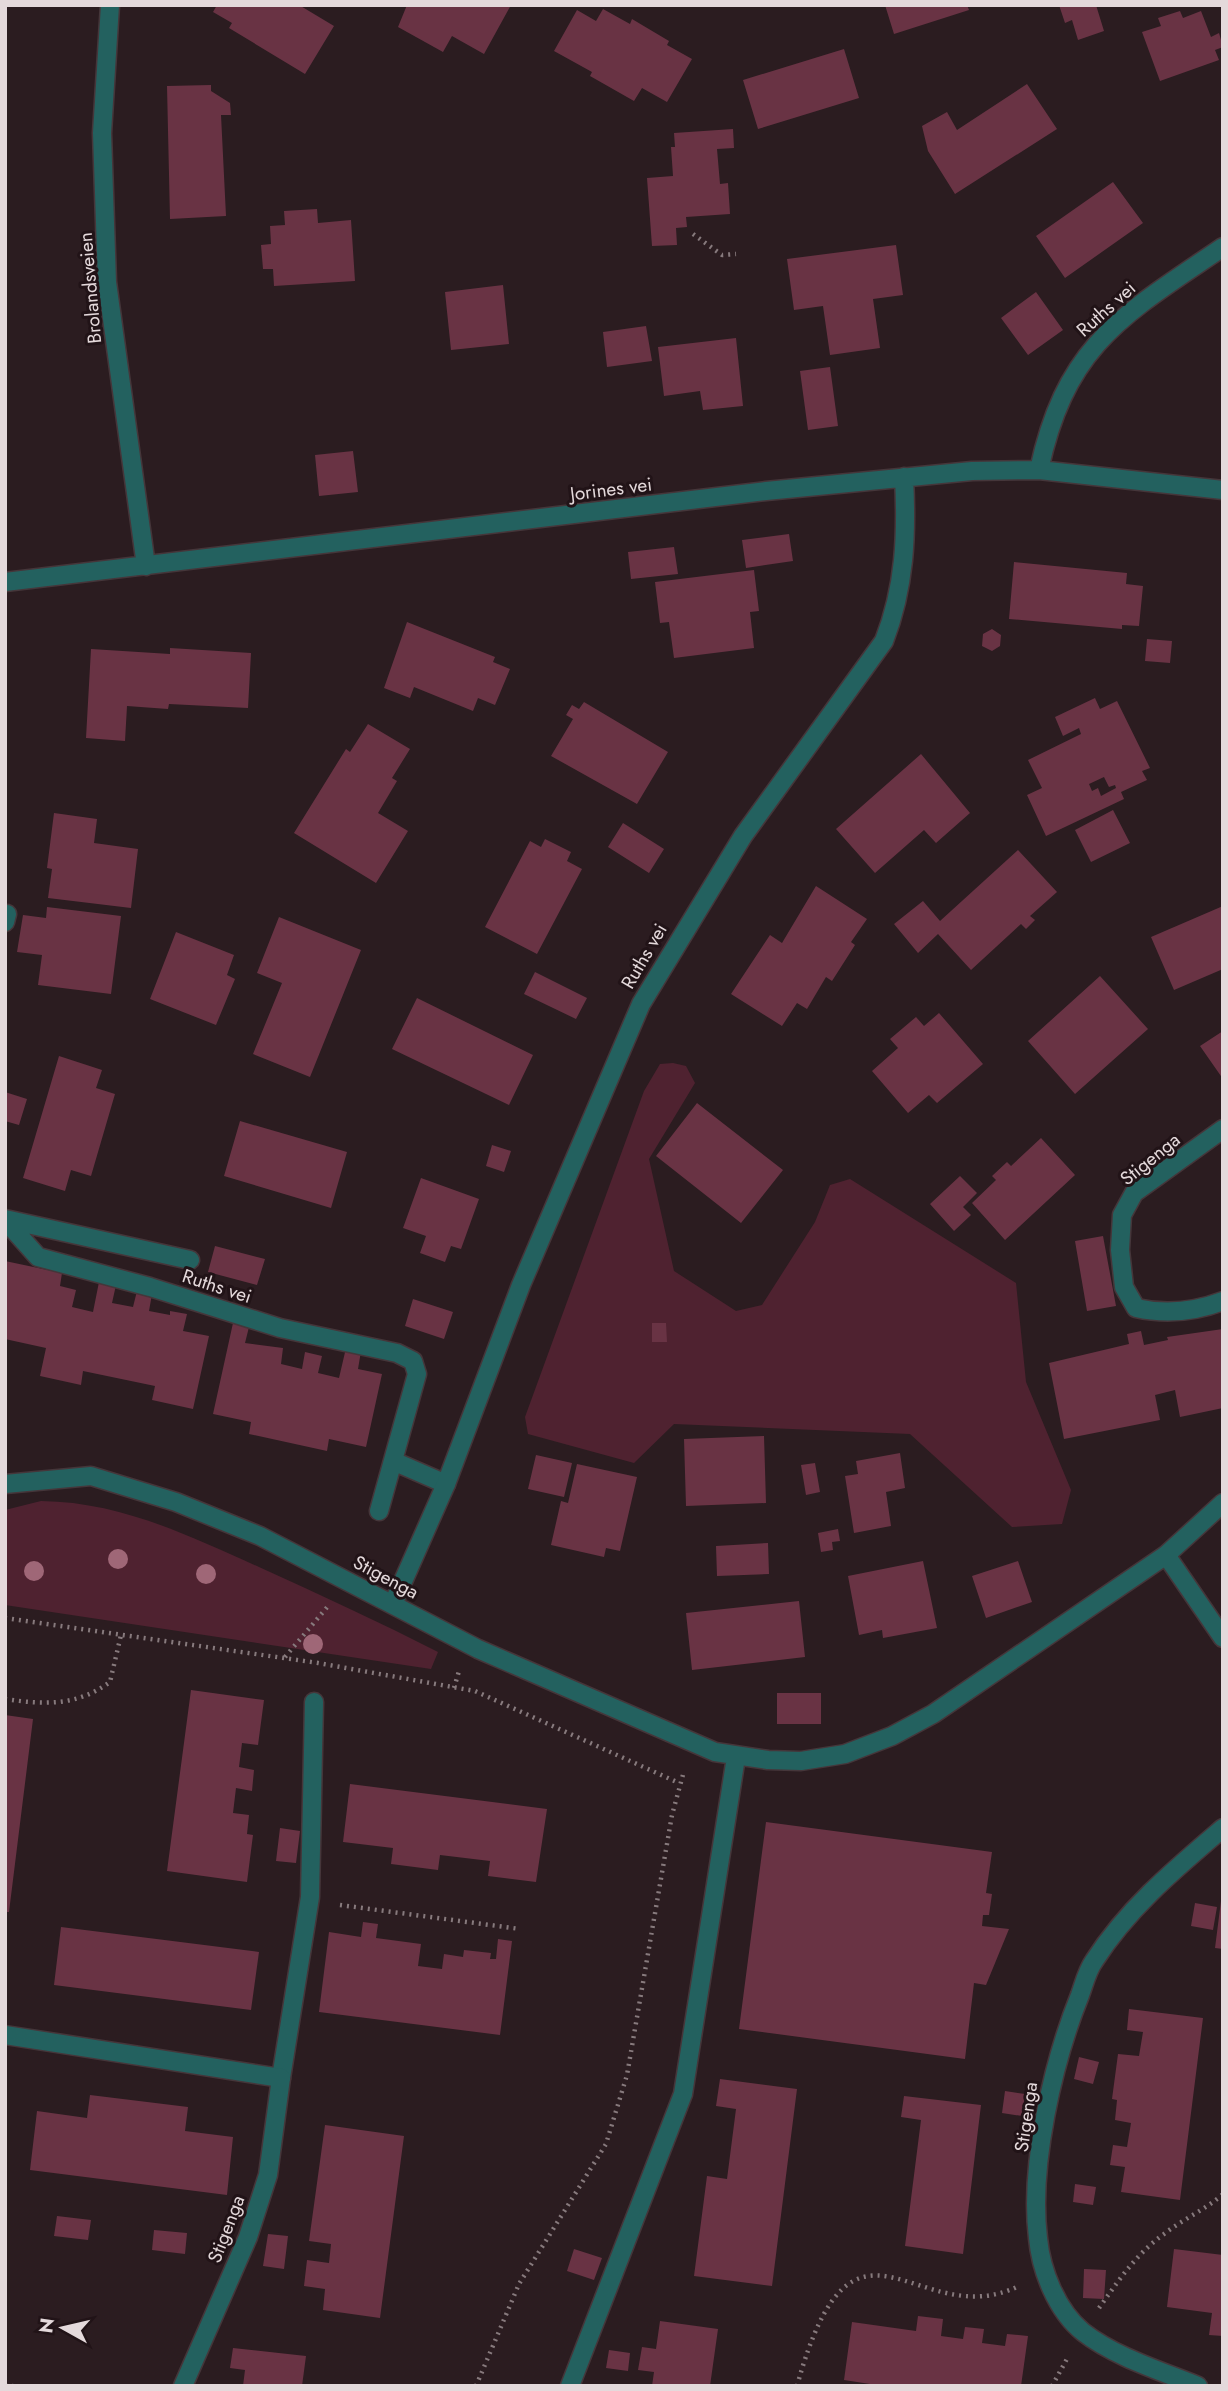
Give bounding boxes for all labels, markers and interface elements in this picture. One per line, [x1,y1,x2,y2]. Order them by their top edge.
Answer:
street label: Brolandsveien [72,231,108,345]
street label: Ruths vei [1070,275,1142,343]
street label: Jorines vei [566,471,653,508]
street label: Ruths vei [614,918,674,994]
street label: Stigenga [1114,1126,1186,1192]
street label: Ruths vei [179,1262,255,1310]
street label: Stigenga [349,1549,423,1605]
street label: Stigenga [1008,2080,1044,2154]
street label: Stigenga [201,2191,251,2267]
north arrow [28,2293,98,2363]
text: N [32,2316,61,2335]

